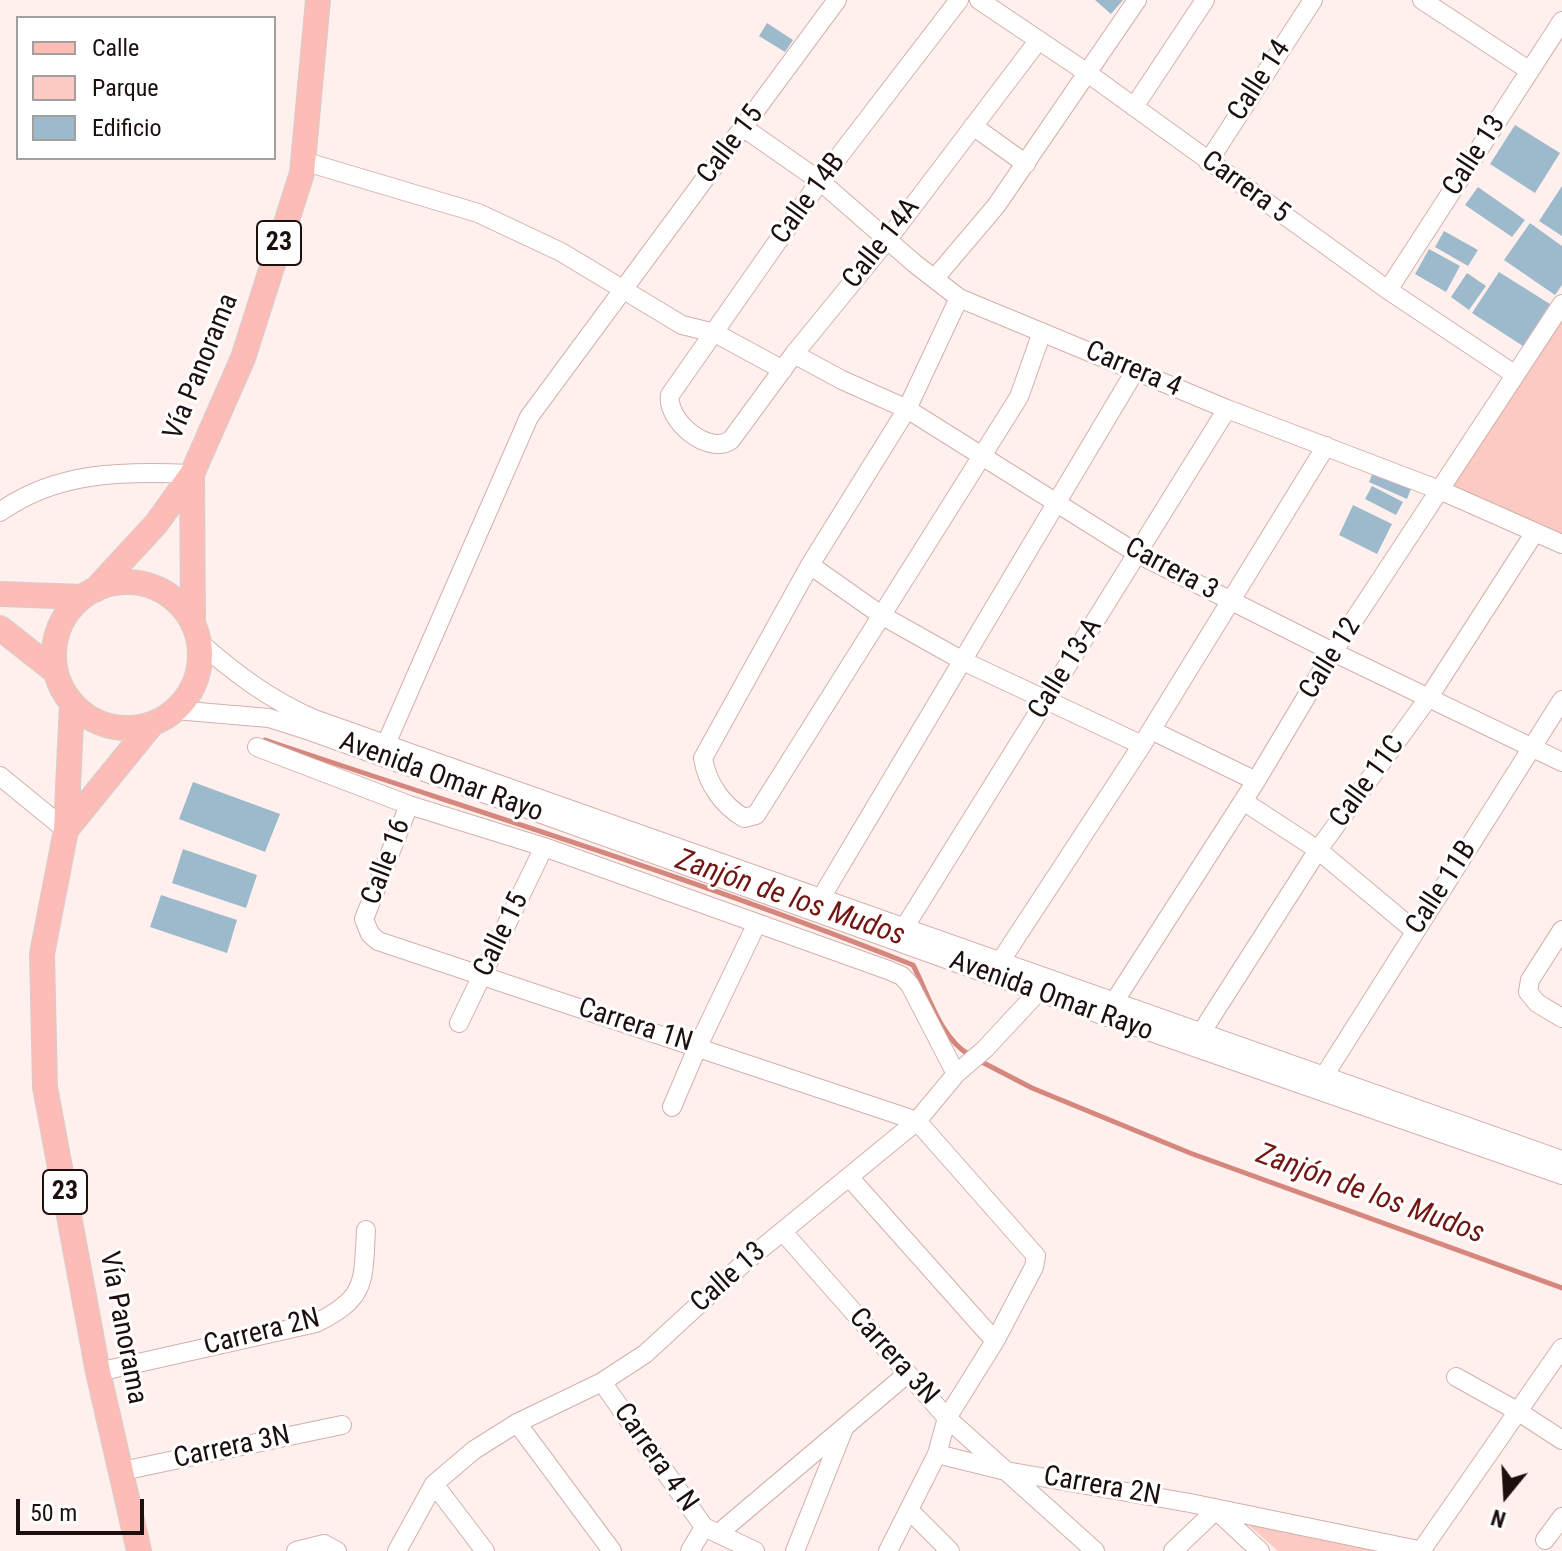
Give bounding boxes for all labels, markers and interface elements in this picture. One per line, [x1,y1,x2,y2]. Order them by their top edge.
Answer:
legend [16,16,276,160]
text: Calle [92,34,139,62]
street label: Calle 14 [1222,34,1298,128]
text: Parque [92,74,159,102]
street label: Calle 15 [691,99,771,191]
street label: Calle 13 [1437,109,1513,203]
text: Edificio [92,114,162,142]
street label: Carrera 5 [1194,145,1296,231]
street label: Calle 14B [765,147,853,251]
street label: Calle 14A [836,192,928,296]
road number: 23 [257,221,301,265]
street label: Vía Panorama [158,289,246,445]
street label: Carrera 4 [1080,335,1186,405]
street label: Carrera 3 [1119,531,1223,609]
street label: Calle 13-A [1022,612,1110,726]
street label: Calle 12 [1293,612,1369,706]
street label: Avenida Omar Rayo [335,726,547,830]
street label: Calle 11C [1323,730,1413,834]
street label: Calle 16 [355,814,419,910]
street label: Calle 11B [1399,835,1485,941]
water label: Zanjón de los Mudos [671,843,909,955]
street label: Calle 15 [467,887,537,983]
street label: Avenida Omar Rayo [945,945,1157,1049]
street label: Carrera 1N [574,992,696,1060]
water label: Zanjón de los Mudos [1251,1137,1489,1253]
road number: 23 [43,1170,87,1214]
street label: Calle 13 [685,1236,773,1320]
street label: Vía Panorama [91,1249,153,1407]
street label: Carrera 2N [201,1302,323,1364]
street label: Carrera 3N [841,1302,945,1412]
street label: Carrera 4 N [605,1397,705,1519]
street label: Carrera 3N [171,1419,293,1477]
north arrow [1466,1455,1546,1535]
street label: Carrera 2N [1041,1460,1163,1514]
scale bar [20,1483,148,1533]
text: 50 m [30,1499,77,1527]
text: N [1488,1504,1509,1532]

